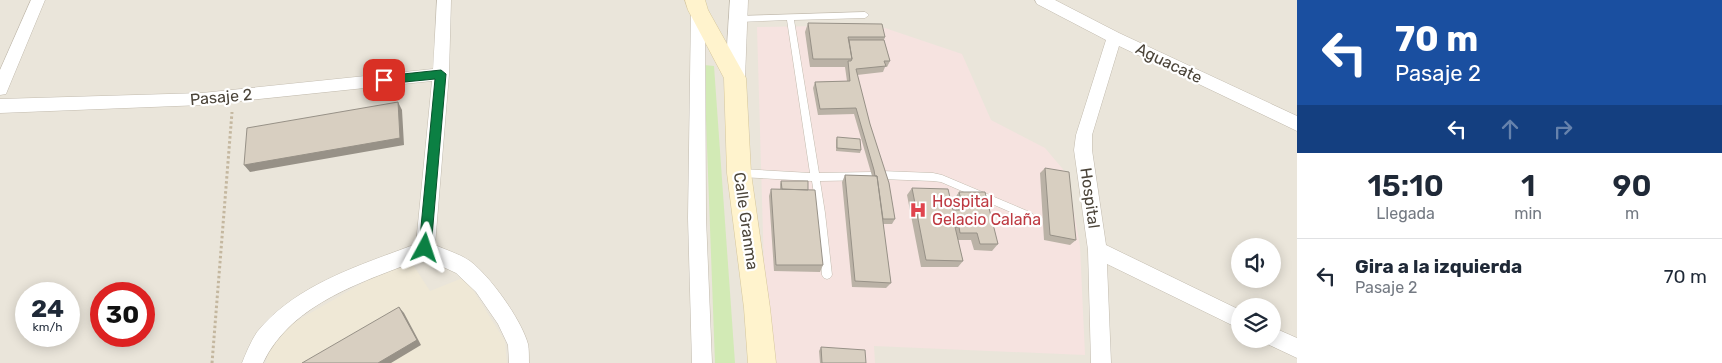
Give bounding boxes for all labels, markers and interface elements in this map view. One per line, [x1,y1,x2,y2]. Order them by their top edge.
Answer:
text: 70 m [1395,18,1478,60]
icon: left [1312,20,1377,85]
street label: Aguacate [1133,39,1205,87]
pin [363,59,405,101]
text: Pasaje 2 [1395,60,1481,87]
icon: arrive [370,66,398,94]
street label: Pasaje 2 [189,85,253,109]
icon: left [1443,115,1471,143]
icon: ahead [1496,115,1524,143]
icon: right [1549,115,1577,143]
street label: Hospital [1076,166,1104,230]
text: 15:10 [1368,168,1444,204]
text: 1 [1521,168,1535,204]
text: 90 [1613,168,1651,204]
street label: Calle Granma [730,171,762,271]
place label: Hospital Gelacio Calaña [932,192,1041,229]
hospital icon: Hospital Gelacio Calaña [908,200,928,220]
text: Llegada [1376,204,1435,223]
text: min [1514,204,1542,223]
text: m [1625,204,1639,223]
position arrow [398,221,450,273]
map controls [1231,238,1281,348]
button: sound [1231,238,1281,288]
text: Gira a la izquierda [1355,255,1522,278]
icon: left [1312,262,1340,290]
text: 70 m [1664,265,1707,288]
text: Pasaje 2 [1355,278,1417,297]
speed limit sign: 30 [90,282,155,347]
text: 24 [31,294,64,323]
button: layers [1231,298,1281,348]
text: km/h [33,320,62,334]

